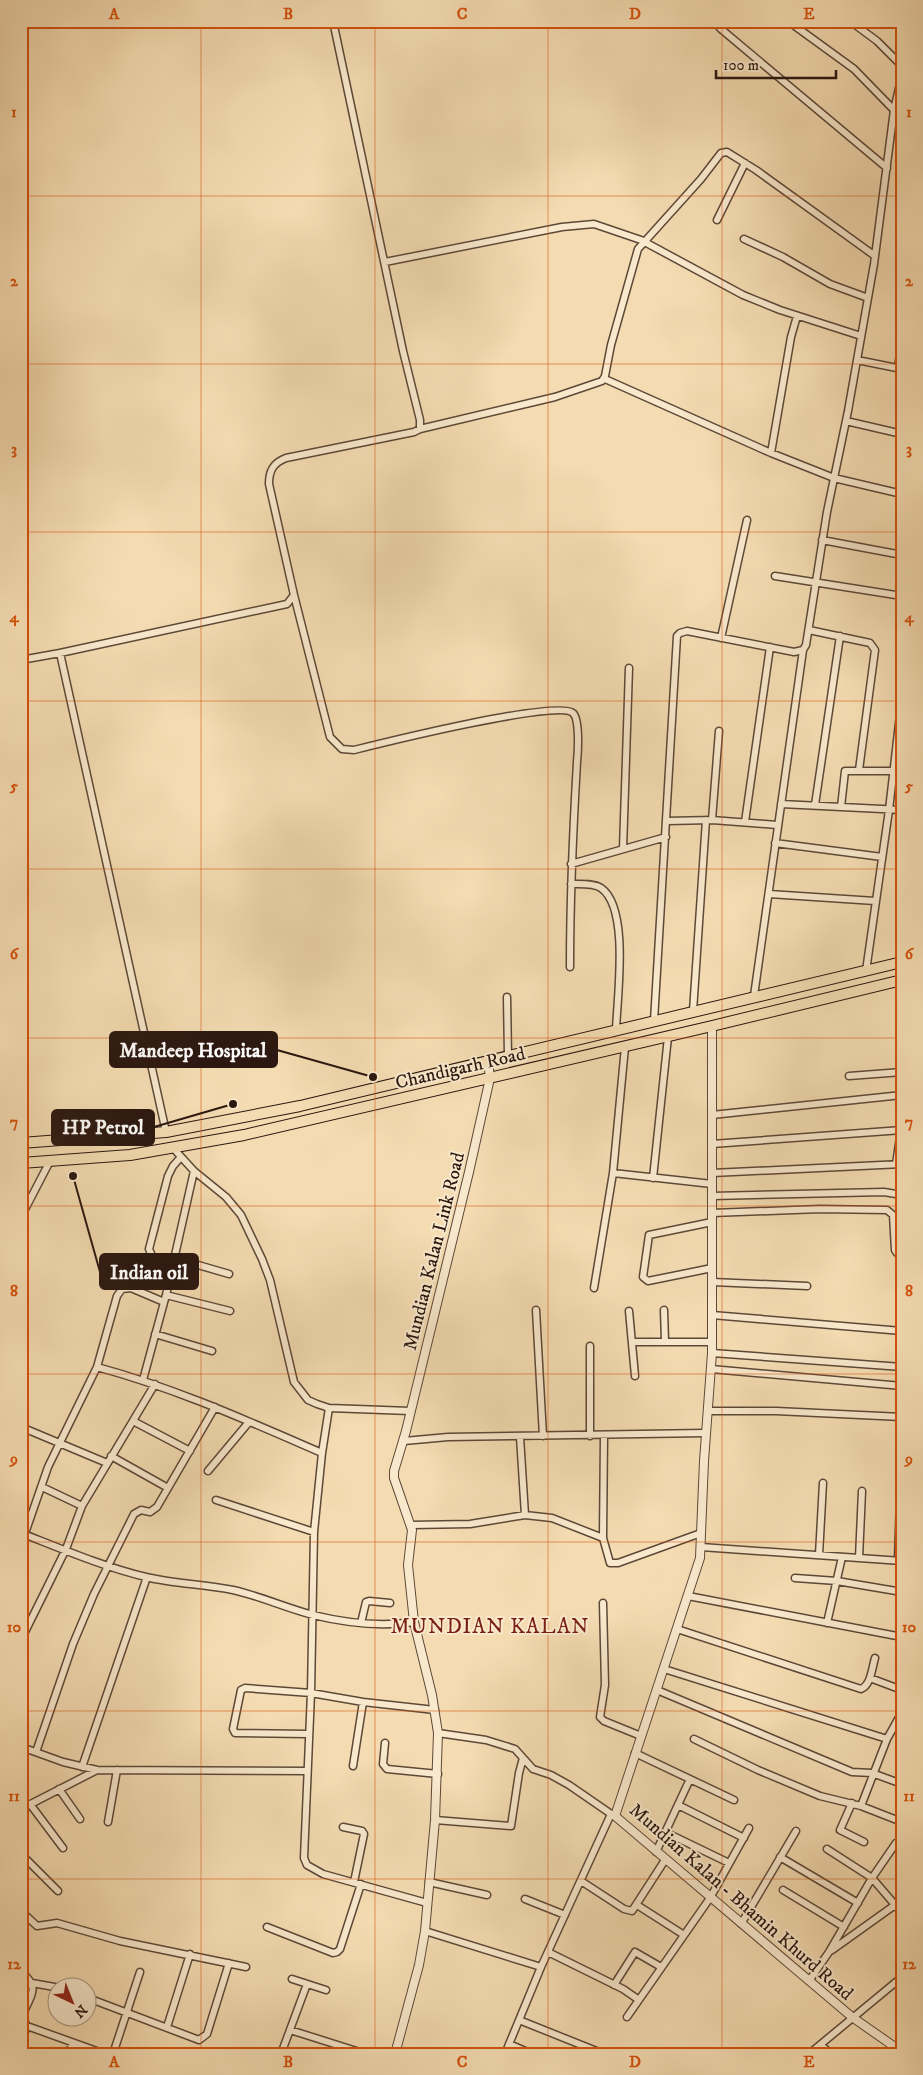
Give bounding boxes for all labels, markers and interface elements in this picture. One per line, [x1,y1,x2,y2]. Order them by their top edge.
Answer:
text: A [108,4,120,24]
text: B [283,4,293,24]
text: C [457,4,467,24]
text: D [629,4,641,24]
text: E [803,4,815,24]
scale bar [716,48,836,80]
text: 100 m [723,56,759,75]
text: 1 [11,102,17,122]
text: 1 [906,102,912,122]
text: 2 [10,271,19,291]
text: 2 [905,271,914,291]
text: 3 [11,439,17,459]
text: 3 [906,439,912,459]
text: 4 [8,607,19,627]
text: 4 [903,607,914,627]
text: 5 [9,776,18,796]
text: 5 [904,776,913,796]
text: 6 [10,944,20,964]
text: 6 [905,944,915,964]
callout: Mandeep Hospital [110,1032,277,1067]
text: Mandeep Hospital [120,1039,267,1064]
street label: Chandigarh Road [393,1042,528,1095]
callout: HP Petrol [52,1110,154,1145]
text: 7 [10,1112,18,1132]
text: 7 [905,1112,913,1132]
text: HP Petrol [62,1116,145,1141]
street label: Mundian Kalan Link Road [399,1150,470,1353]
callout: Indian oil [100,1254,198,1289]
text: Indian oil [110,1261,189,1286]
text: 8 [10,1281,18,1301]
text: 8 [905,1281,913,1301]
text: 9 [9,1449,18,1469]
text: 9 [904,1449,913,1469]
district label: MUNDIAN KALAN [390,1614,590,1640]
text: 10 [7,1617,22,1637]
text: 10 [902,1617,917,1637]
text: 11 [8,1786,20,1806]
text: 11 [903,1786,915,1806]
street label: Mundian Kalan - Bhamin Khurd Road [624,1799,858,2006]
text: 12 [7,1954,22,1974]
text: 12 [902,1954,917,1974]
north arrow [48,1978,98,2028]
text: N [69,2000,91,2022]
text: A [108,2052,120,2072]
text: B [283,2052,293,2072]
text: C [457,2052,467,2072]
text: D [629,2052,641,2072]
text: E [803,2052,815,2072]

